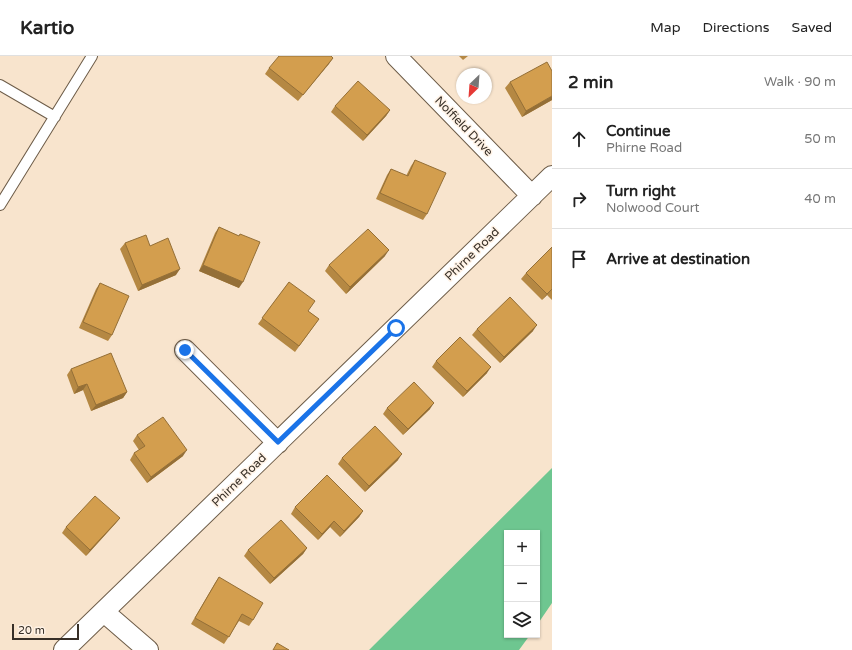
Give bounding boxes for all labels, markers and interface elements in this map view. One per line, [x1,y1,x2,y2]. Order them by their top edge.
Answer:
text: Kartio [20,17,74,39]
text: Map [650,19,681,36]
text: Directions [703,19,770,36]
text: Saved [792,19,832,36]
north arrow [456,68,492,104]
text: 2 min [568,72,613,93]
text: Walk · 90 m [764,74,836,90]
street label: Nolfield Drive [432,93,496,159]
text: Continue [606,122,670,140]
icon: ahead [568,128,590,150]
text: 50 m [804,131,836,147]
text: Phirne Road [606,140,682,156]
text: Turn right [606,182,676,200]
icon: right [568,188,590,210]
text: 40 m [804,191,836,207]
text: Nolwood Court [606,200,700,216]
street label: Phirne Road [442,225,502,283]
icon: arrive [568,248,590,270]
text: Arrive at destination [606,250,750,268]
route start [387,319,405,337]
route end [176,341,194,359]
street label: Phirne Road [209,451,269,509]
map controls [504,530,540,638]
button: + [504,530,540,566]
button: − [504,566,540,602]
button: layers [504,602,540,638]
scale bar [12,622,79,641]
text: 20 m [18,624,45,637]

